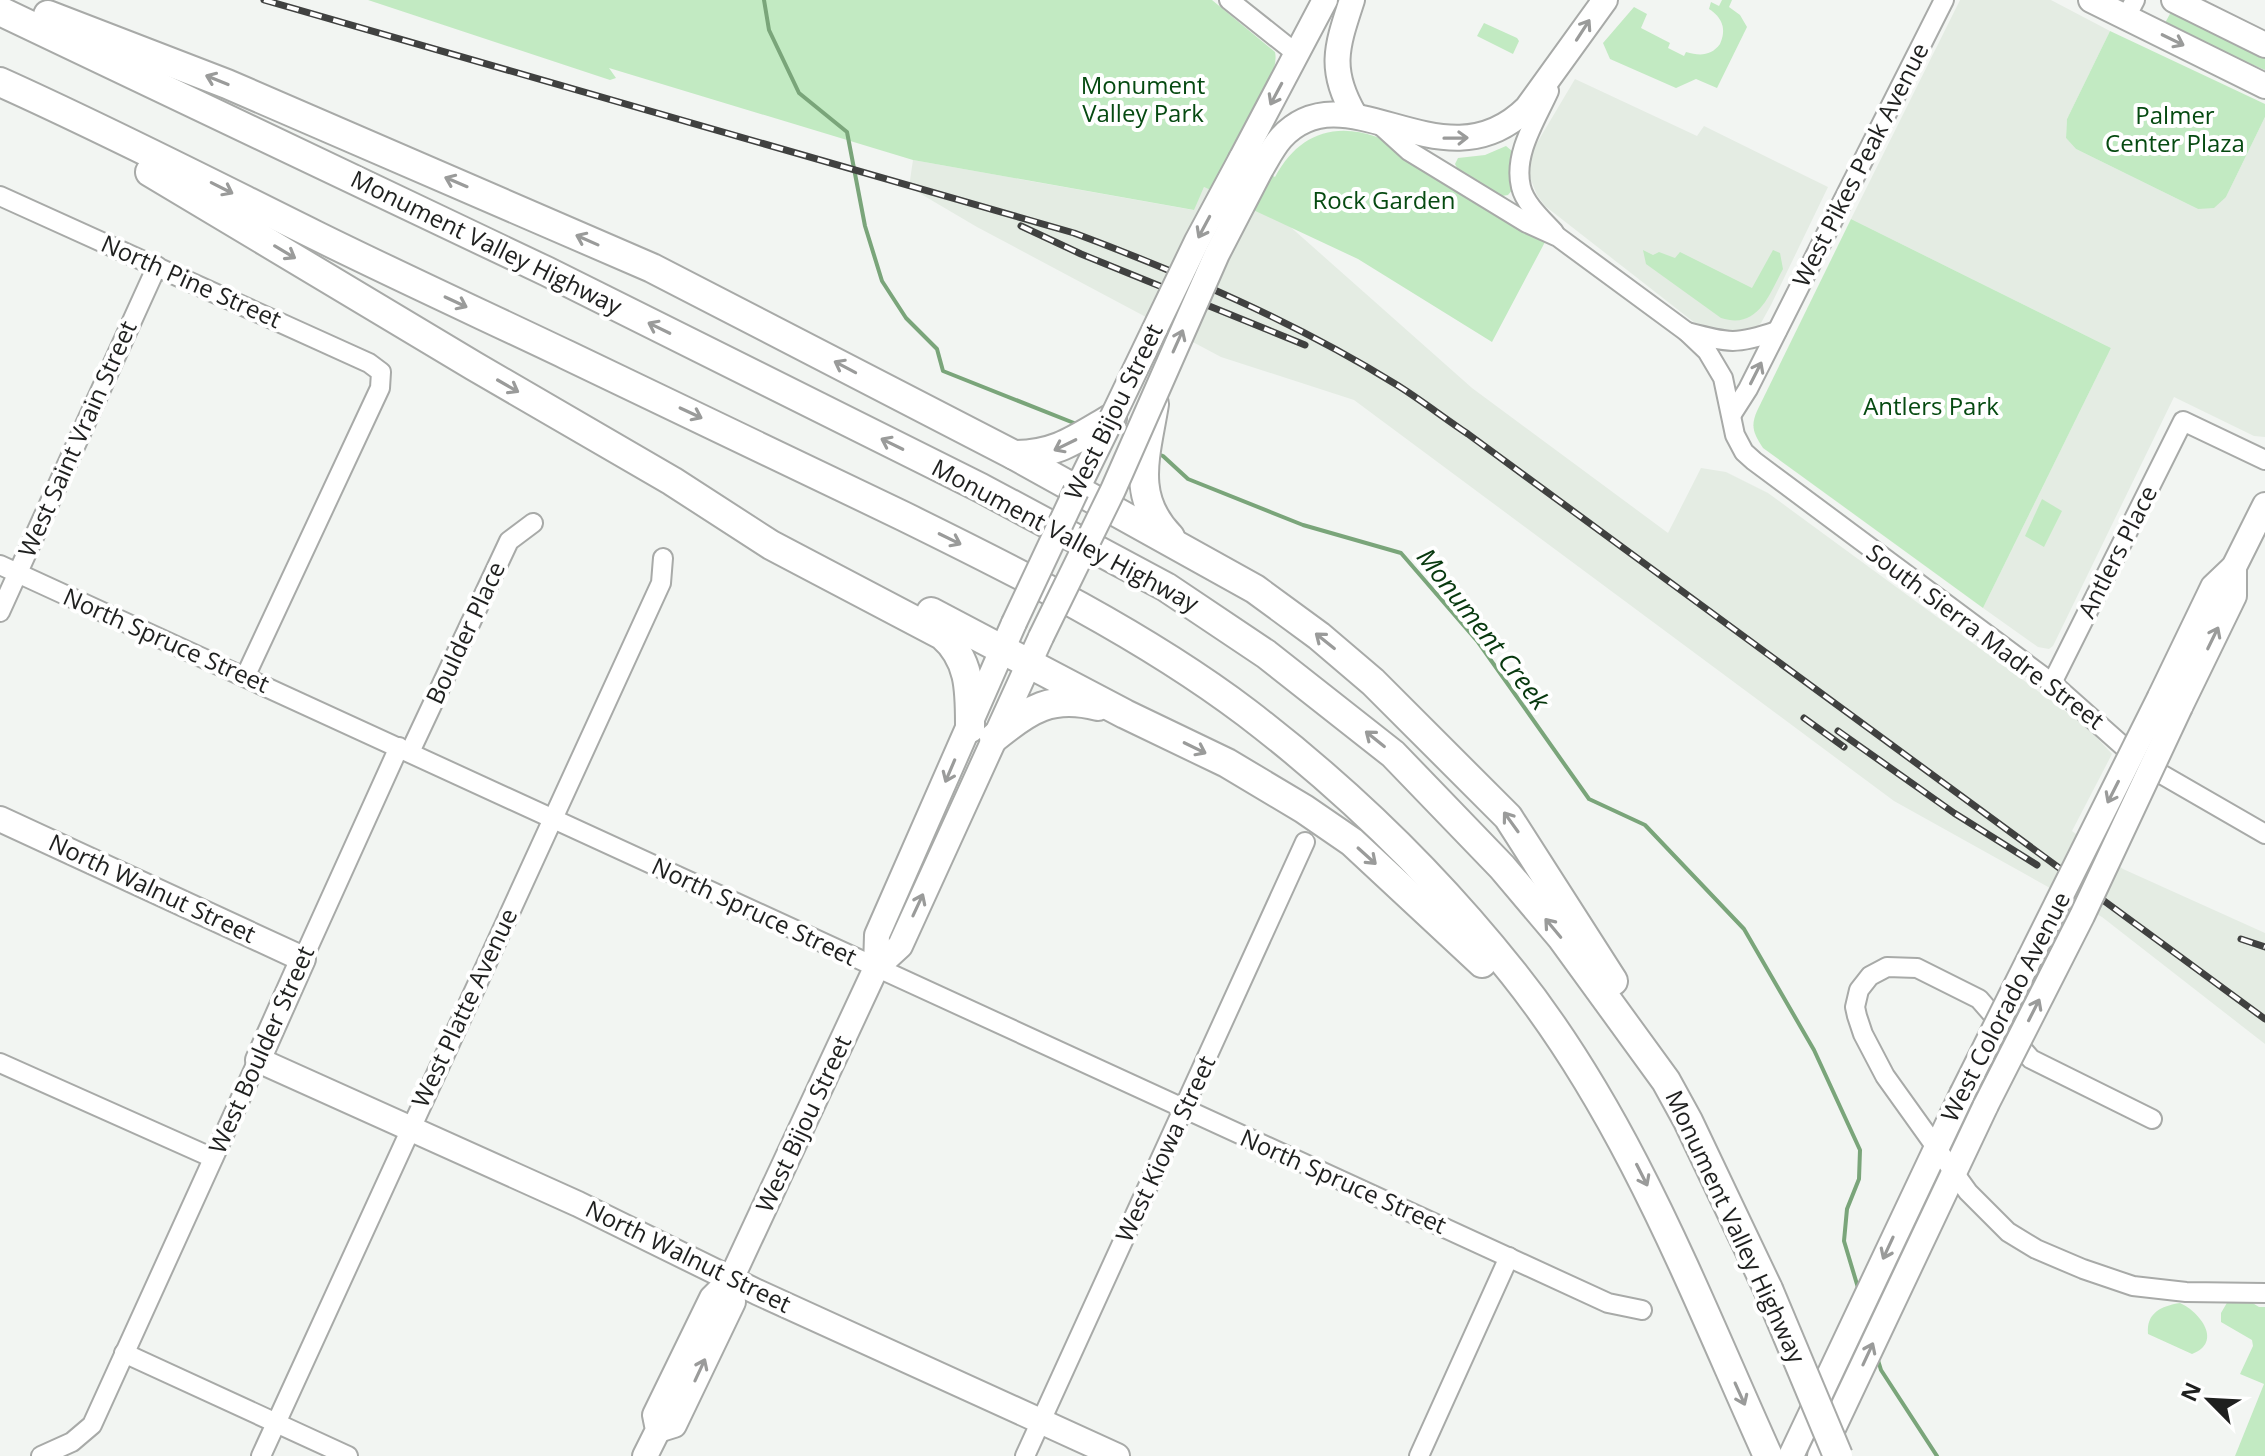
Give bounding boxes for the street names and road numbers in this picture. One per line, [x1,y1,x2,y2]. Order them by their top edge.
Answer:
street label: West Pikes Peak Avenue [1784,37,1936,292]
street label: Monument Valley Highway [346,162,629,322]
street label: North Pine Street [96,226,287,335]
street label: West Saint Vrain Street [10,315,144,562]
street label: West Bijou Street [1056,318,1170,505]
street label: Monument Valley Highway [927,450,1206,620]
street label: Antlers Place [2069,480,2164,623]
street label: South Sierra Madre Street [1860,535,2112,736]
street label: Boulder Place [417,556,512,709]
street label: North Spruce Street [58,579,275,700]
street label: North Walnut Street [44,825,261,950]
street label: North Spruce Street [647,849,862,973]
street label: West Colorado Avenue [1932,886,2077,1127]
street label: West Platte Avenue [403,902,524,1112]
street label: West Boulder Street [200,940,321,1158]
street label: West Bijou Street [747,1029,858,1217]
street label: West Kiowa Street [1107,1050,1222,1247]
street label: Monument Valley Highway [1659,1085,1815,1369]
street label: North Spruce Street [1235,1120,1452,1241]
street label: North Walnut Street [580,1192,797,1320]

